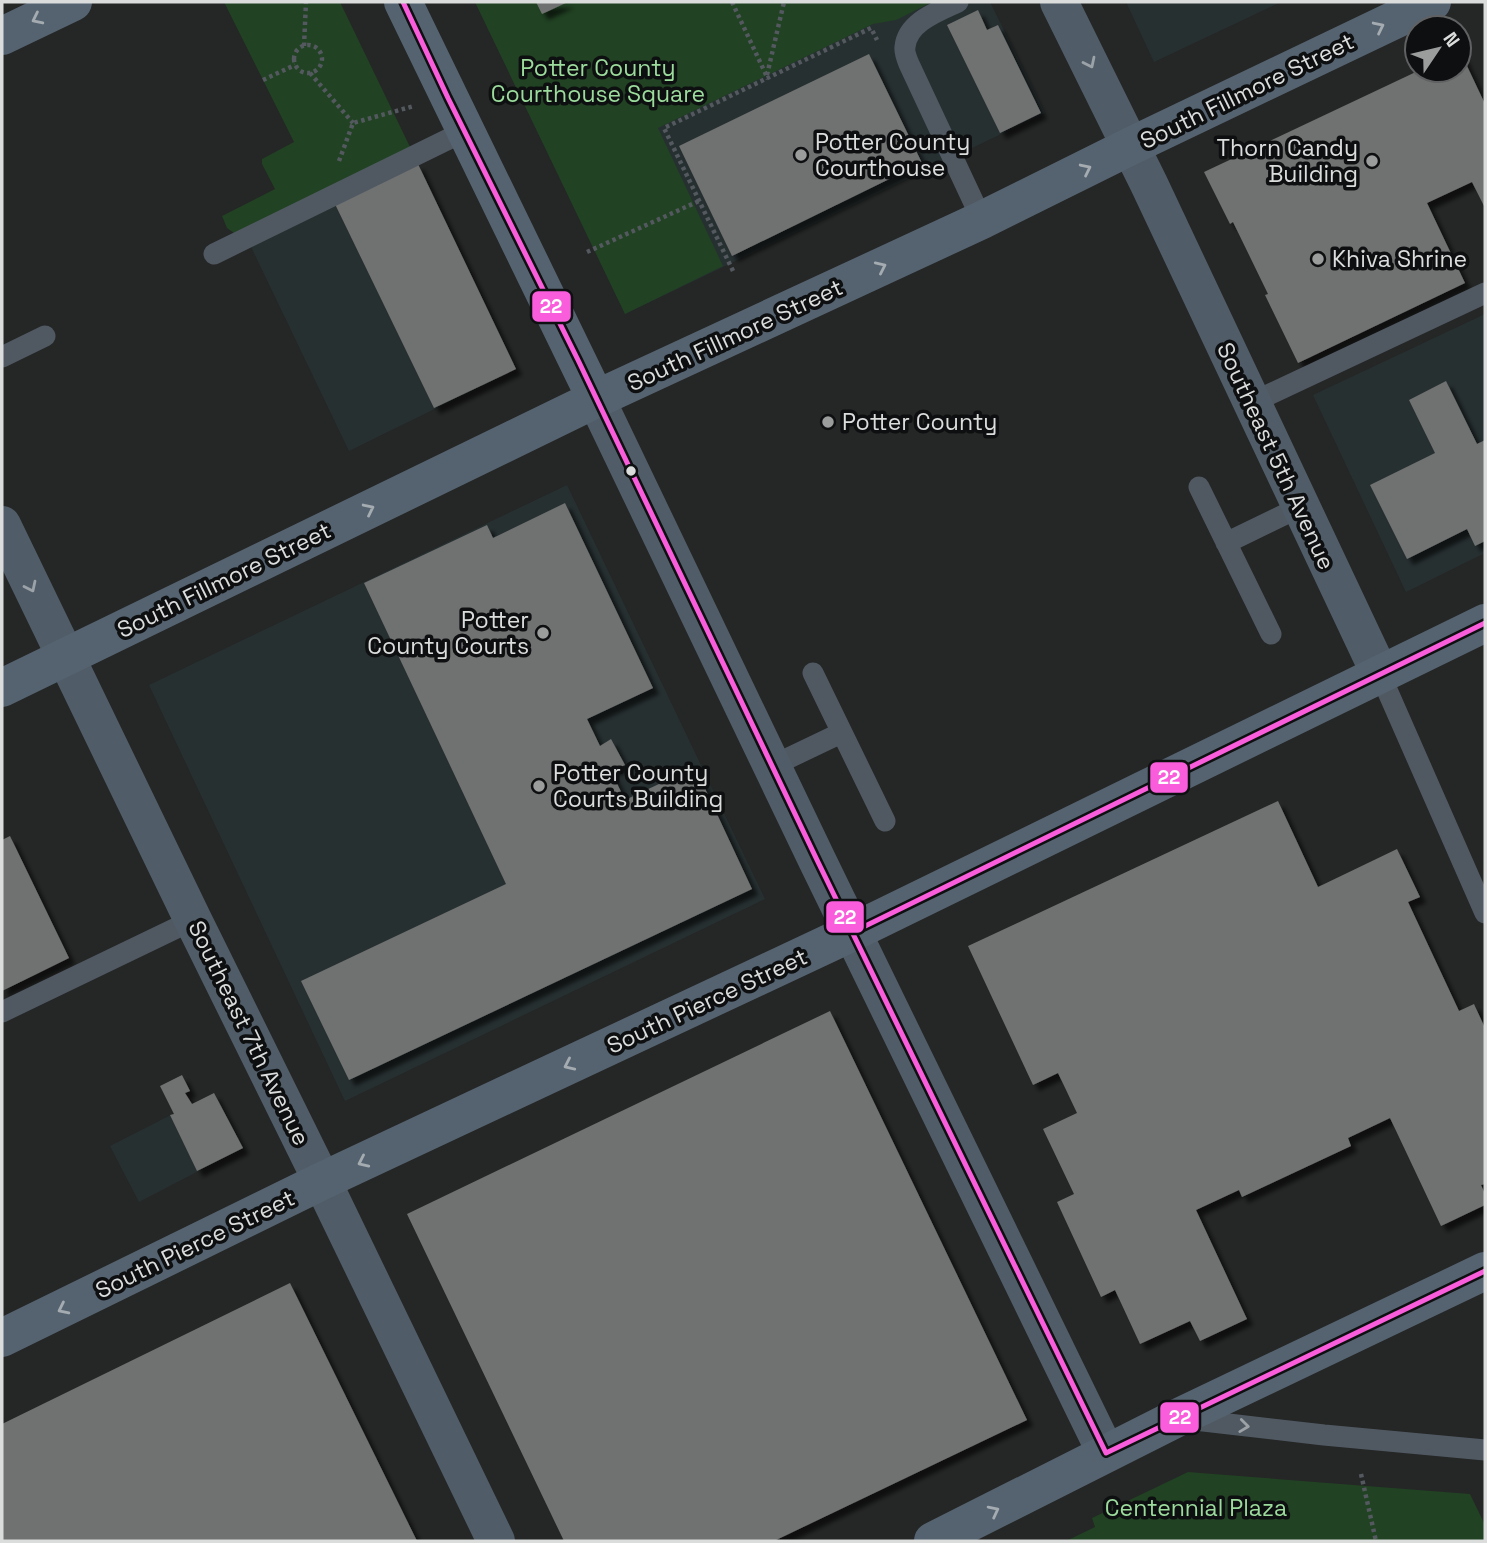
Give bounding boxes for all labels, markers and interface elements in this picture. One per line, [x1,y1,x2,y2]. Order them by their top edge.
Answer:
one-way arrow [32,11,44,25]
north arrow [1403,14,1473,84]
one-way arrow [1372,22,1384,36]
street label: South Fillmore Street [1135,26,1359,156]
text: N [1438,27,1465,52]
park label: Potter County Courthouse Square [491,53,705,109]
one-way arrow [1081,56,1095,68]
place label: Potter County Courthouse [815,127,970,183]
place label: Thorn Candy Building [1217,133,1358,189]
marker: Potter County Courthouse [793,147,809,163]
marker: Thorn Candy Building [1364,153,1380,169]
one-way arrow [1079,163,1091,177]
place label: Khiva Shrine [1332,244,1467,274]
marker: Khiva Shrine [1310,251,1326,267]
one-way arrow [874,261,886,275]
street label: South Fillmore Street [622,272,848,398]
line badge: 22 [531,290,572,323]
text: 22 [540,294,562,319]
street label: Southeast 5th Avenue [1210,338,1342,574]
place label: Potter County [842,407,997,437]
marker: Potter County [820,414,836,430]
unlabelled marker [624,464,638,478]
one-way arrow [362,503,374,517]
street label: South Fillmore Street [112,515,336,645]
one-way arrow [23,580,37,592]
place label: Potter County Courts [367,605,529,661]
marker: Potter County Courts [535,625,551,641]
place label: Potter County Courts Building [553,758,723,814]
line badge: 22 [1149,761,1189,794]
text: 22 [1158,765,1180,790]
marker: Potter County Courts Building [531,778,547,794]
line badge: 22 [825,900,865,934]
text: 22 [834,905,856,930]
street label: Southeast 7th Avenue [181,916,317,1150]
street label: South Pierce Street [602,941,812,1061]
one-way arrow [564,1057,576,1071]
one-way arrow [358,1154,370,1168]
street label: South Pierce Street [91,1183,299,1305]
one-way arrow [58,1300,70,1314]
line badge: 22 [1159,1401,1200,1434]
text: 22 [1169,1405,1191,1430]
one-way arrow [1239,1419,1250,1434]
park label: Centennial Plaza [1105,1493,1287,1523]
one-way arrow [987,1505,999,1519]

